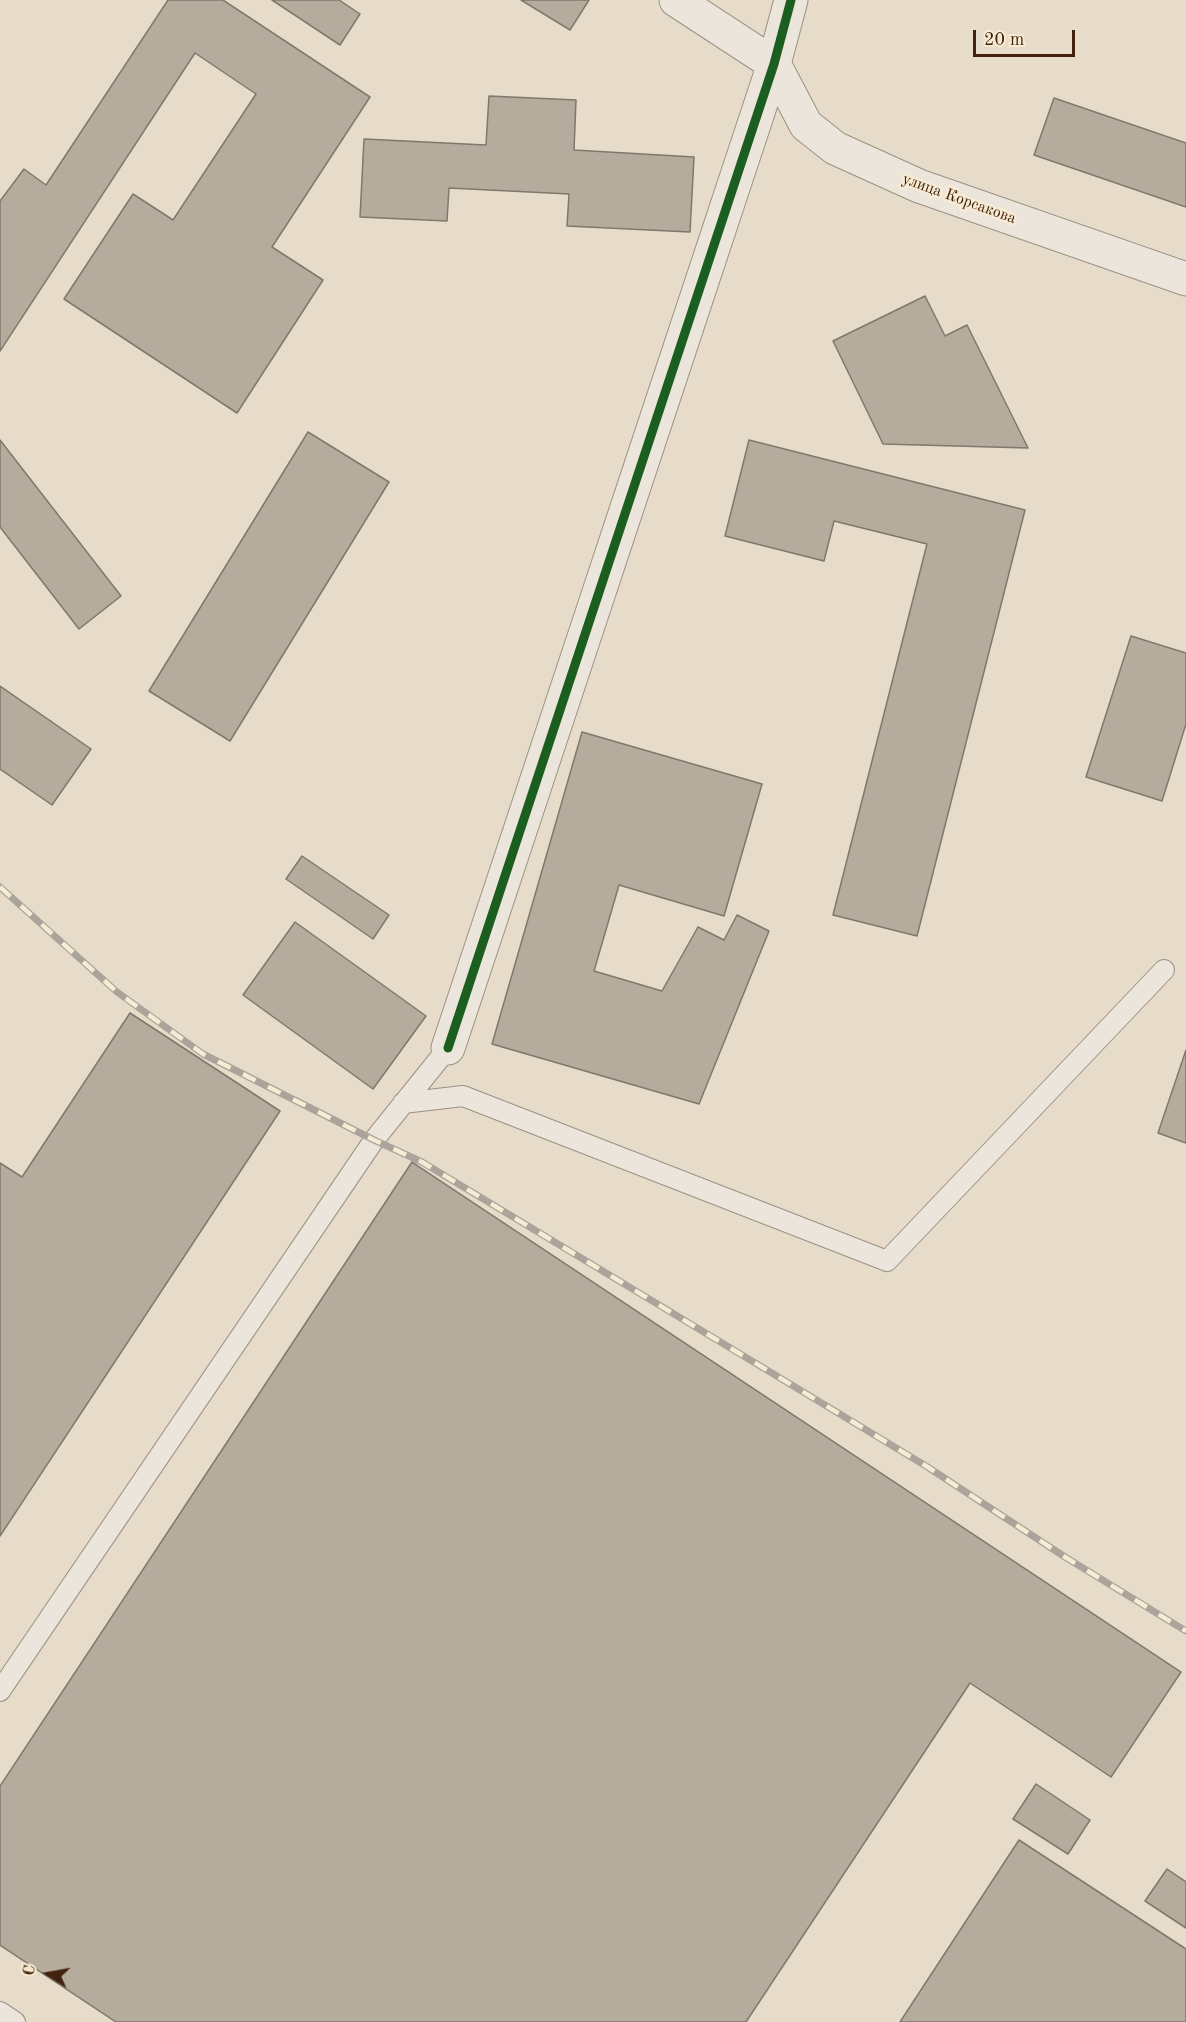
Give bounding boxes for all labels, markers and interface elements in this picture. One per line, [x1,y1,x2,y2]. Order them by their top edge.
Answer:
scale bar [976,18,1078,56]
text: 20 m [984,31,1024,49]
street label: улица Корсакова [899,170,1019,228]
north arrow [18,1944,78,2004]
text: С [21,1964,39,1977]

